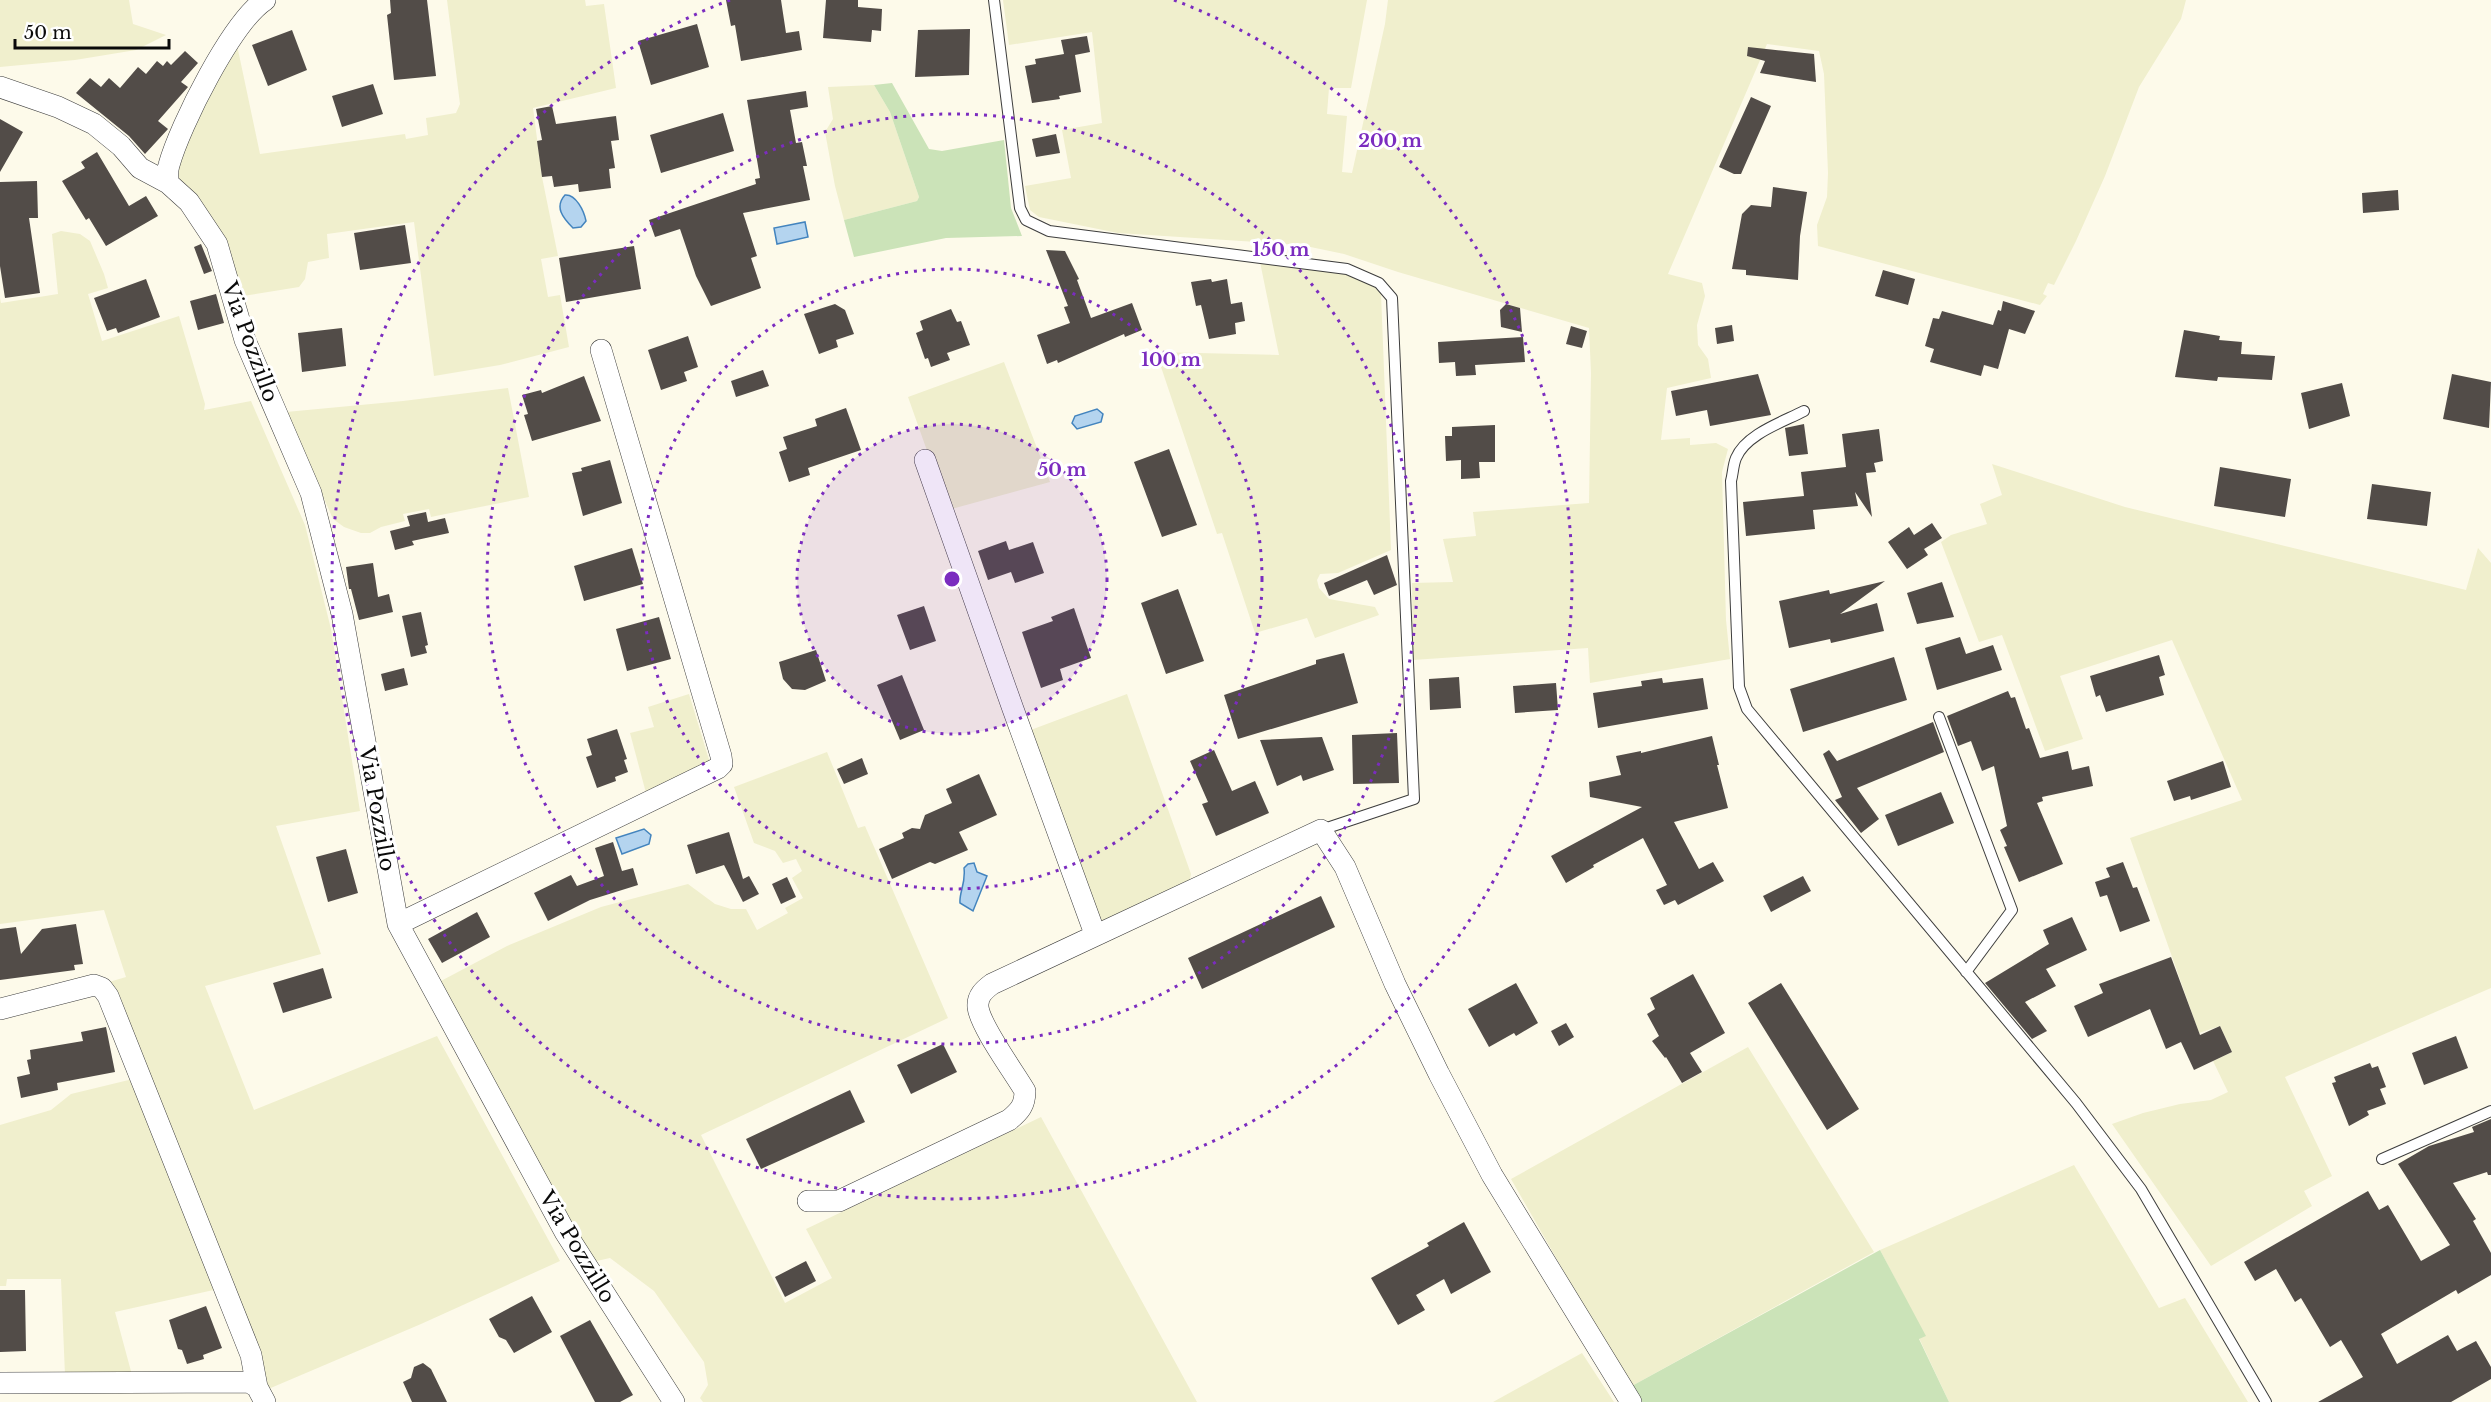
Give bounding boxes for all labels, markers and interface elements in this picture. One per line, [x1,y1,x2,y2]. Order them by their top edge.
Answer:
scale bar [15,12,170,50]
text: 50 m [24,22,72,44]
text: 200 m [1358,130,1422,152]
text: 150 m [1253,239,1310,261]
street label: Via Pozzillo [216,277,284,406]
text: 100 m [1141,349,1201,371]
text: 50 m [1038,459,1087,481]
centre of rings [942,569,962,589]
street label: Via Pozzillo [353,744,401,873]
street label: Via Pozzillo [533,1185,621,1308]

